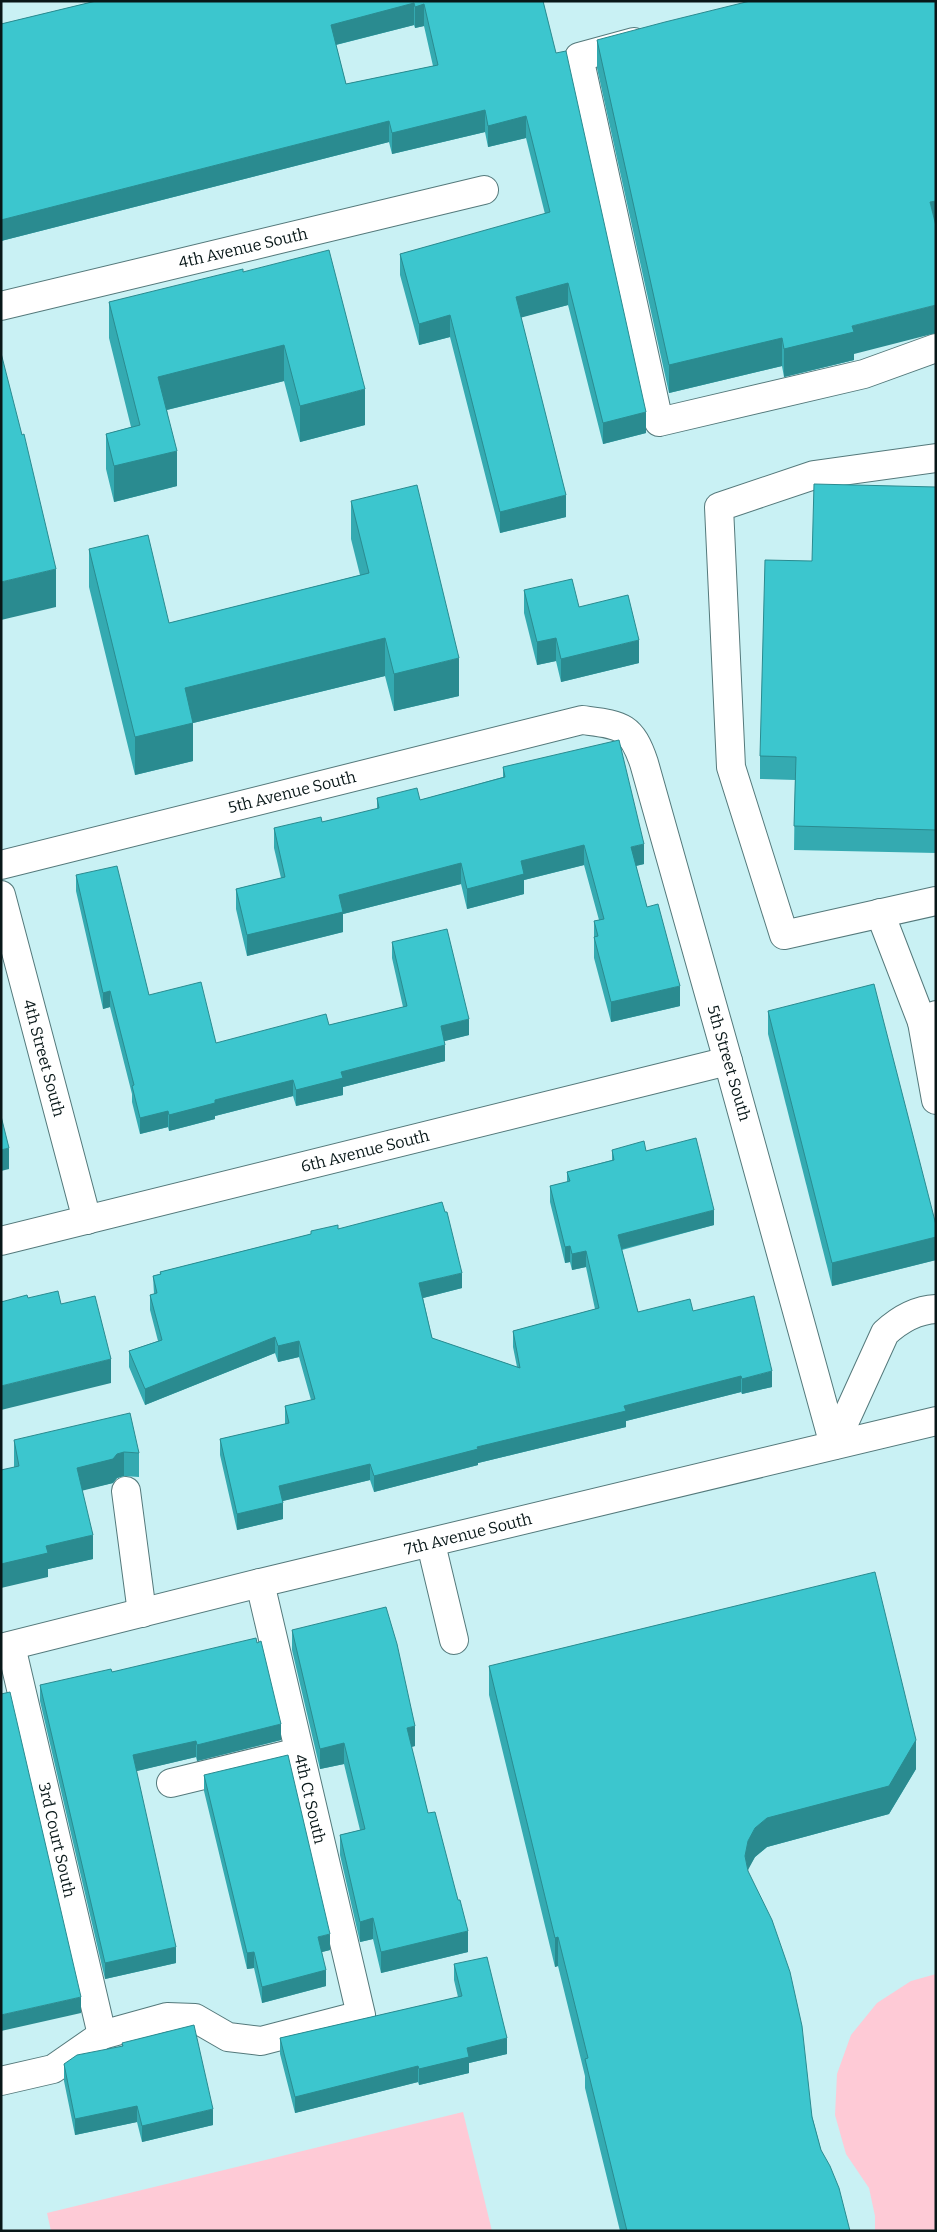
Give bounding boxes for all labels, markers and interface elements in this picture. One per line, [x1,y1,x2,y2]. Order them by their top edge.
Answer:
street label: 4th Avenue South [177,224,309,272]
street label: 5th Avenue South [226,767,358,817]
street label: 4th Street South [19,997,69,1119]
street label: 5th Street South [703,1003,755,1123]
street label: 6th Avenue South [299,1126,431,1176]
street label: 7th Avenue South [402,1509,534,1559]
street label: 4th Ct South [290,1752,330,1846]
street label: 3rd Court South [35,1781,79,1899]

